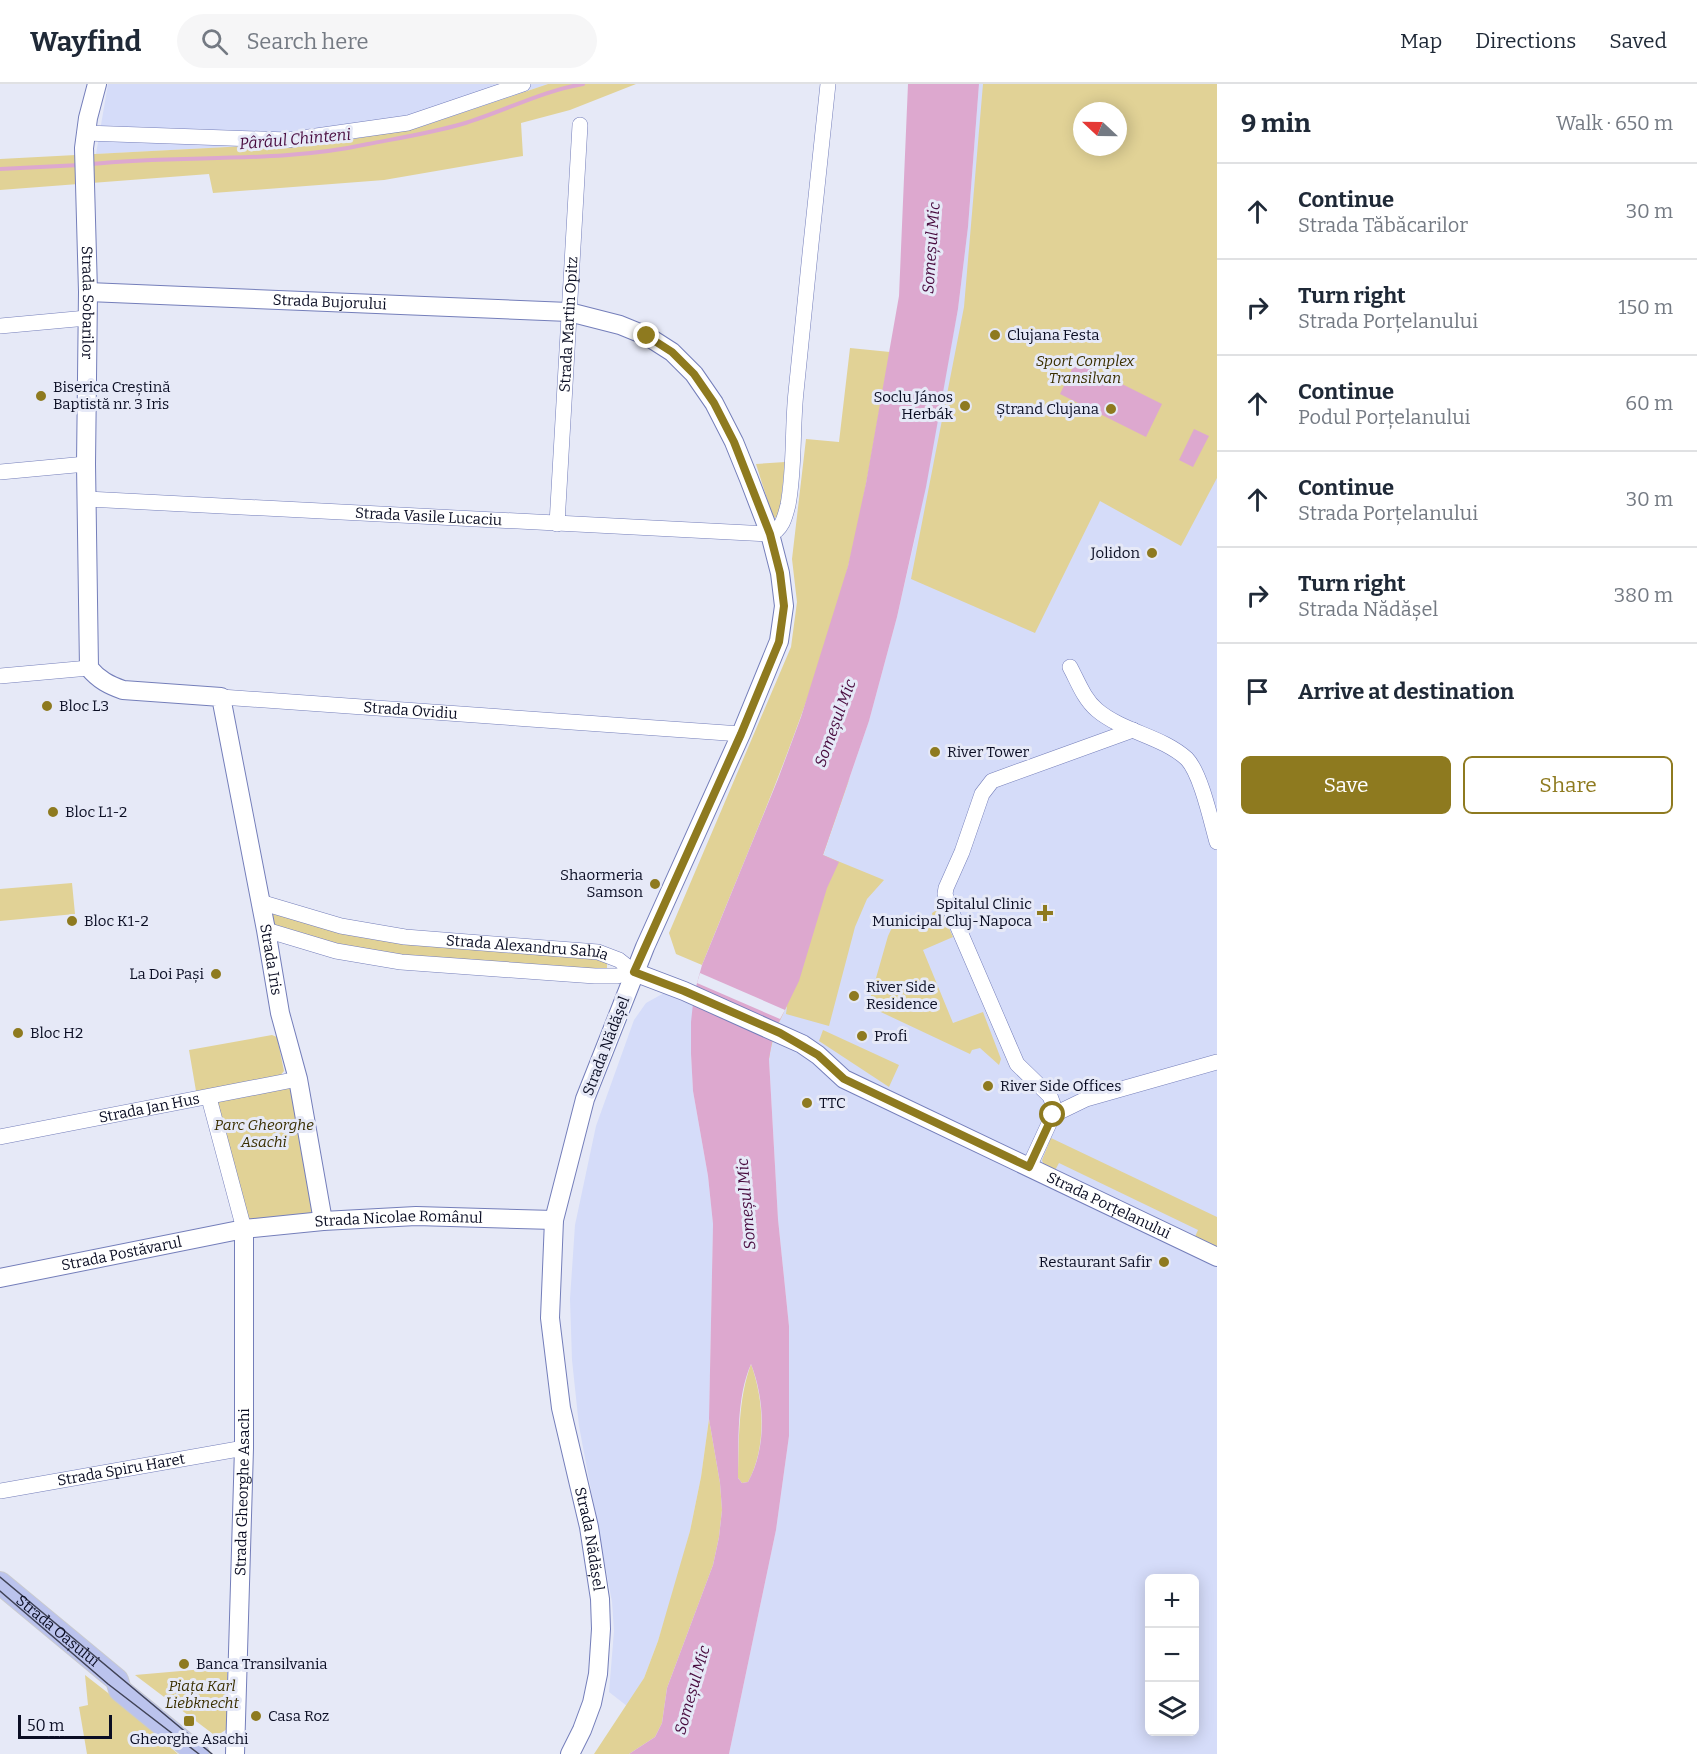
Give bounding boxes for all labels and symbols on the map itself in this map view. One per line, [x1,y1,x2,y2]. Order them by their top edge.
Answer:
north arrow [1073,102,1127,156]
water label: Pârâul Chinteni [238,125,352,153]
water label: Someșul Mic [918,201,945,294]
street label: Strada Sobarilor [78,246,97,360]
street label: Strada Martin Opitz [556,256,581,393]
street label: Strada Bujorului [272,291,388,313]
route end [633,322,659,348]
place label: Clujana Festa [1007,326,1099,344]
marker: Clujana Festa [988,328,1002,342]
park label: Sport Complex Transilvan [1036,352,1135,387]
place label: Biserica Creștină Baptistă nr. 3 Iris [53,378,170,413]
place label: Soclu János Herbák [873,388,953,423]
marker: Biserica Creștină Baptistă nr. 3 Iris [34,389,48,403]
marker: Soclu János Herbák [958,399,972,413]
place label: Ștrand Clujana [996,400,1099,419]
marker: Ștrand Clujana [1104,402,1118,416]
street label: Strada Vasile Lucaciu [354,504,503,529]
place label: Jolidon [1090,544,1140,562]
marker: Jolidon [1145,546,1159,560]
water label: Someșul Mic [810,676,861,770]
place label: Bloc L3 [59,697,109,715]
street label: Strada Ovidiu [363,698,458,723]
marker: Bloc L3 [40,699,54,713]
place label: River Tower [947,743,1030,761]
marker: River Tower [928,745,942,759]
place label: Bloc L1-2 [65,803,127,821]
marker: Bloc L1-2 [46,805,60,819]
place label: Shaormeria Samson [560,866,643,901]
marker: Shaormeria Samson [648,877,662,891]
place label: Spitalul Clinic Municipal Cluj-Napoca [872,895,1032,930]
marker: Spitalul Clinic Municipal Cluj-Napoca [1036,904,1054,922]
place label: Bloc K1-2 [84,912,149,930]
marker: Bloc K1-2 [65,914,79,928]
street label: Strada Iris [256,922,286,996]
street label: Strada Alexandru Sahia [445,931,611,964]
place label: La Doi Pași [129,965,205,984]
marker: La Doi Pași [209,967,223,981]
place label: River Side Residence [866,978,938,1013]
marker: River Side Residence [847,989,861,1003]
street label: Strada Nădășel [579,994,634,1099]
place label: Bloc H2 [30,1024,83,1042]
marker: Bloc H2 [11,1026,25,1040]
place label: Profi [874,1027,908,1045]
marker: Profi [855,1029,869,1043]
place label: River Side Offices [1000,1077,1121,1095]
marker: River Side Offices [981,1079,995,1093]
street label: Strada Jan Hus [97,1089,201,1127]
place label: TTC [819,1094,846,1112]
marker: TTC [800,1096,814,1110]
route start [1039,1101,1065,1127]
park label: Parc Gheorghe Asachi [214,1116,314,1151]
water label: Someșul Mic [733,1157,760,1250]
street label: Strada Porțelanului [1044,1168,1174,1243]
street label: Strada Nicolae Românul [314,1207,483,1231]
street label: Strada Postăvarul [60,1233,183,1274]
place label: Restaurant Safir [1039,1253,1152,1271]
marker: Restaurant Safir [1157,1255,1171,1269]
street label: Strada Gheorghe Asachi [231,1408,253,1576]
street label: Strada Spiru Haret [56,1449,187,1490]
street label: Strada Nădășel [571,1485,608,1592]
street label: Strada Oașului [13,1591,103,1671]
water label: Someșul Mic [670,1643,715,1737]
place label: Banca Transilvania [196,1655,327,1673]
marker: Banca Transilvania [177,1657,191,1671]
park label: Piața Karl Liebknecht [165,1677,239,1712]
place label: Casa Roz [268,1707,329,1725]
marker: Casa Roz [249,1709,263,1723]
scale bar [18,1712,112,1740]
marker: Gheorghe Asachi [182,1714,196,1728]
place label: Gheorghe Asachi [129,1730,249,1748]

